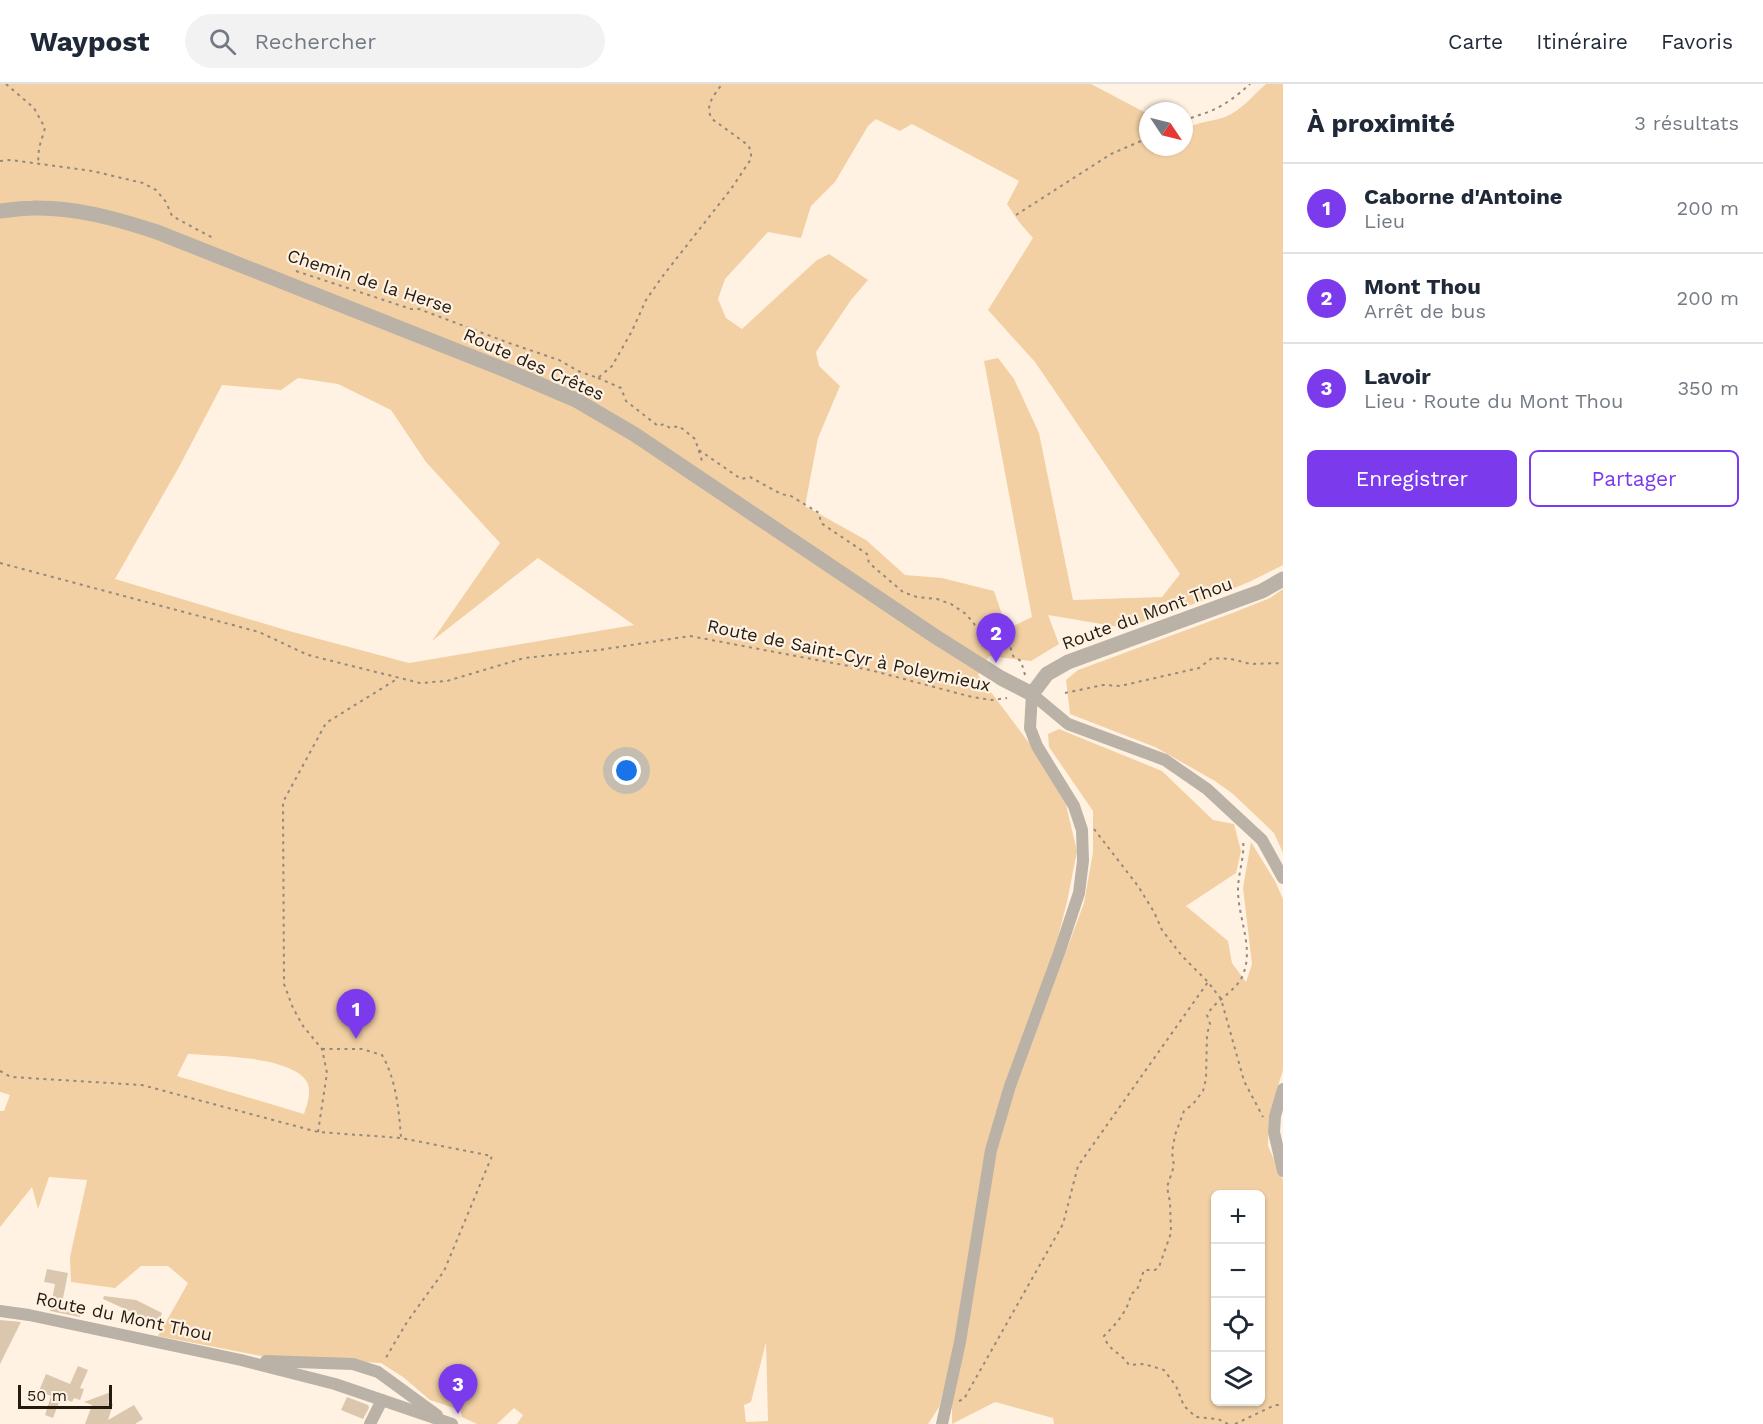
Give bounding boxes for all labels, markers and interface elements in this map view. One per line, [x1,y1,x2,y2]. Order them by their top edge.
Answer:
search box [185,14,605,68]
text: Waypost [30,25,149,58]
icon: search [206,25,239,58]
text: Rechercher [254,29,376,54]
text: Carte [1448,29,1503,54]
text: Itinéraire [1536,29,1628,54]
text: Favoris [1661,29,1733,54]
north arrow [1139,102,1193,156]
text: À proximité [1307,108,1455,138]
text: 3 résultats [1634,111,1739,135]
text: Caborne d'Antoine [1364,184,1563,209]
text: 1 [1322,196,1331,220]
text: 200 m [1677,196,1739,220]
text: Lieu [1364,209,1405,233]
street label: Chemin de la Herse [285,244,455,318]
text: Mont Thou [1364,274,1481,299]
text: 2 [1321,286,1332,310]
text: 200 m [1677,286,1739,310]
text: Arrêt de bus [1364,299,1486,323]
street label: Route des Crêtes [460,324,608,404]
text: Lavoir [1364,364,1431,389]
text: 3 [1321,376,1332,400]
text: 350 m [1677,376,1739,400]
text: Lieu · Route du Mont Thou [1364,389,1623,413]
button: Enregistrer [1307,450,1517,507]
button: Partager [1529,450,1739,507]
street label: Route du Mont Thou [1059,572,1235,654]
pin: 2 [976,614,1016,663]
street label: Route de Saint-Cyr à Poleymieux [705,615,993,695]
your location [612,756,641,785]
pin: 1 [336,990,376,1039]
map controls [1211,1190,1265,1406]
button: + [1211,1190,1265,1244]
button: − [1211,1244,1265,1298]
street label: Route du Mont Thou [34,1287,214,1345]
button: locate [1211,1298,1265,1352]
button: layers [1211,1352,1265,1406]
pin: 3 [438,1364,478,1414]
scale bar [18,1382,112,1410]
text: 50 m [27,1386,67,1405]

